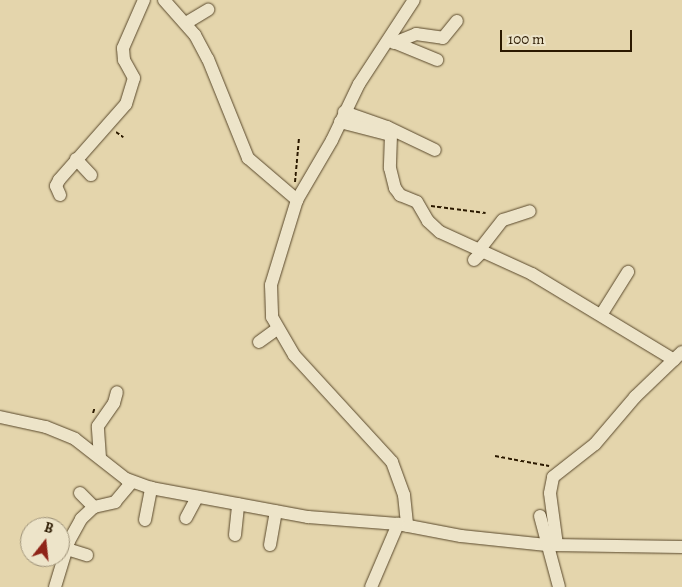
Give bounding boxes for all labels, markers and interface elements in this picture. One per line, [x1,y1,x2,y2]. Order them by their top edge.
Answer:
scale bar [502,20,634,52]
text: 100 m [508,29,545,49]
north arrow [20,517,70,567]
text: B [42,518,56,538]

